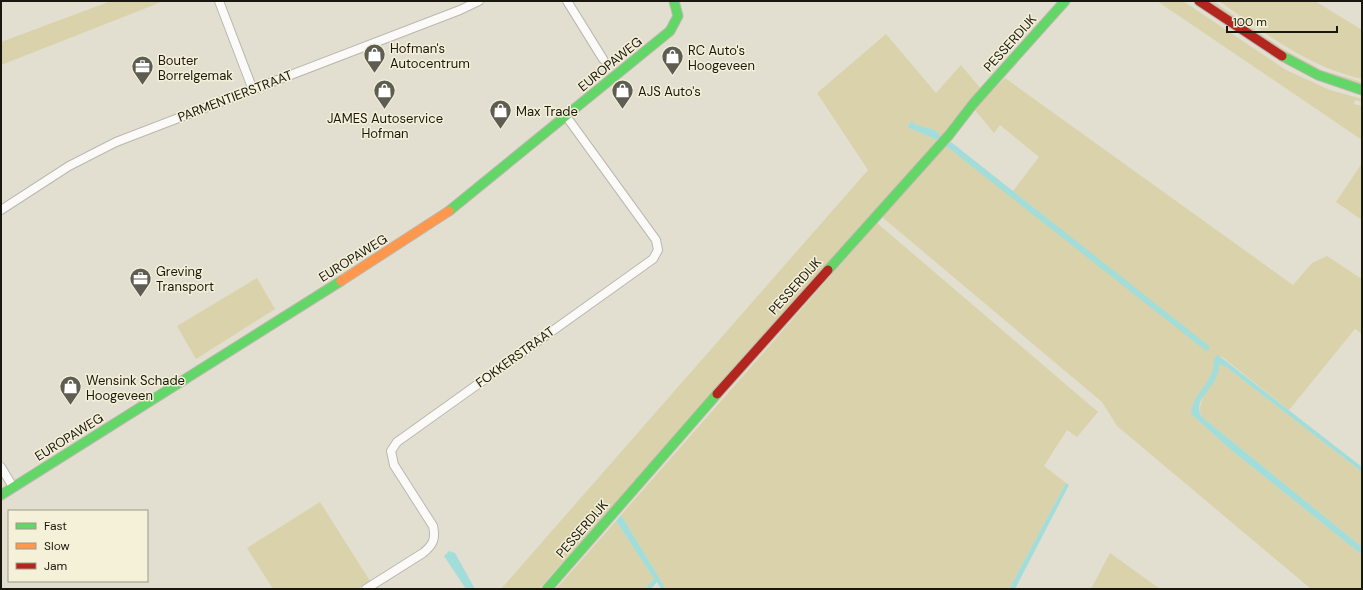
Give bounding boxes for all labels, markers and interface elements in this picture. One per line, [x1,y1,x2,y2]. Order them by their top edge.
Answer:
scale bar [1227,8,1337,34]
street label: PESSERDIJK [980,11,1040,75]
text: 100 m [1233,14,1267,30]
street label: EUROPAWEG [575,33,646,95]
place label: Hofman's Autocentrum [390,40,470,72]
shop icon: Hofman's Autocentrum [361,42,387,75]
place label: RC Auto's Hoogeveen [688,42,755,74]
shop icon: RC Auto's Hoogeveen [660,44,686,77]
place label: Bouter Borrelgemak [158,52,233,84]
office icon: Bouter Borrelgemak [130,54,156,87]
street label: PARMENTIERSTRAAT [175,66,295,126]
shop icon: JAMES Autoservice Hofman [372,77,398,110]
shop icon: AJS Auto's [609,78,635,111]
place label: AJS Auto's [638,83,701,100]
shop icon: Max Trade [487,98,513,131]
place label: Max Trade [516,103,578,120]
place label: JAMES Autoservice Hofman [327,110,443,142]
street label: EUROPAWEG [316,230,391,286]
street label: PESSERDIJK [765,254,825,318]
place label: Greving Transport [156,263,214,295]
office icon: Greving Transport [127,265,153,298]
street label: FOKKERSTRAAT [472,323,558,391]
place label: Wensink Schade Hoogeveen [86,372,185,404]
shop icon: Wensink Schade Hoogeveen [57,374,83,407]
street label: EUROPAWEG [32,409,107,465]
street label: PESSERDIJK [552,496,612,561]
legend [8,510,148,582]
text: Fast [44,518,67,534]
text: Slow [44,538,70,554]
text: Jam [44,558,67,574]

